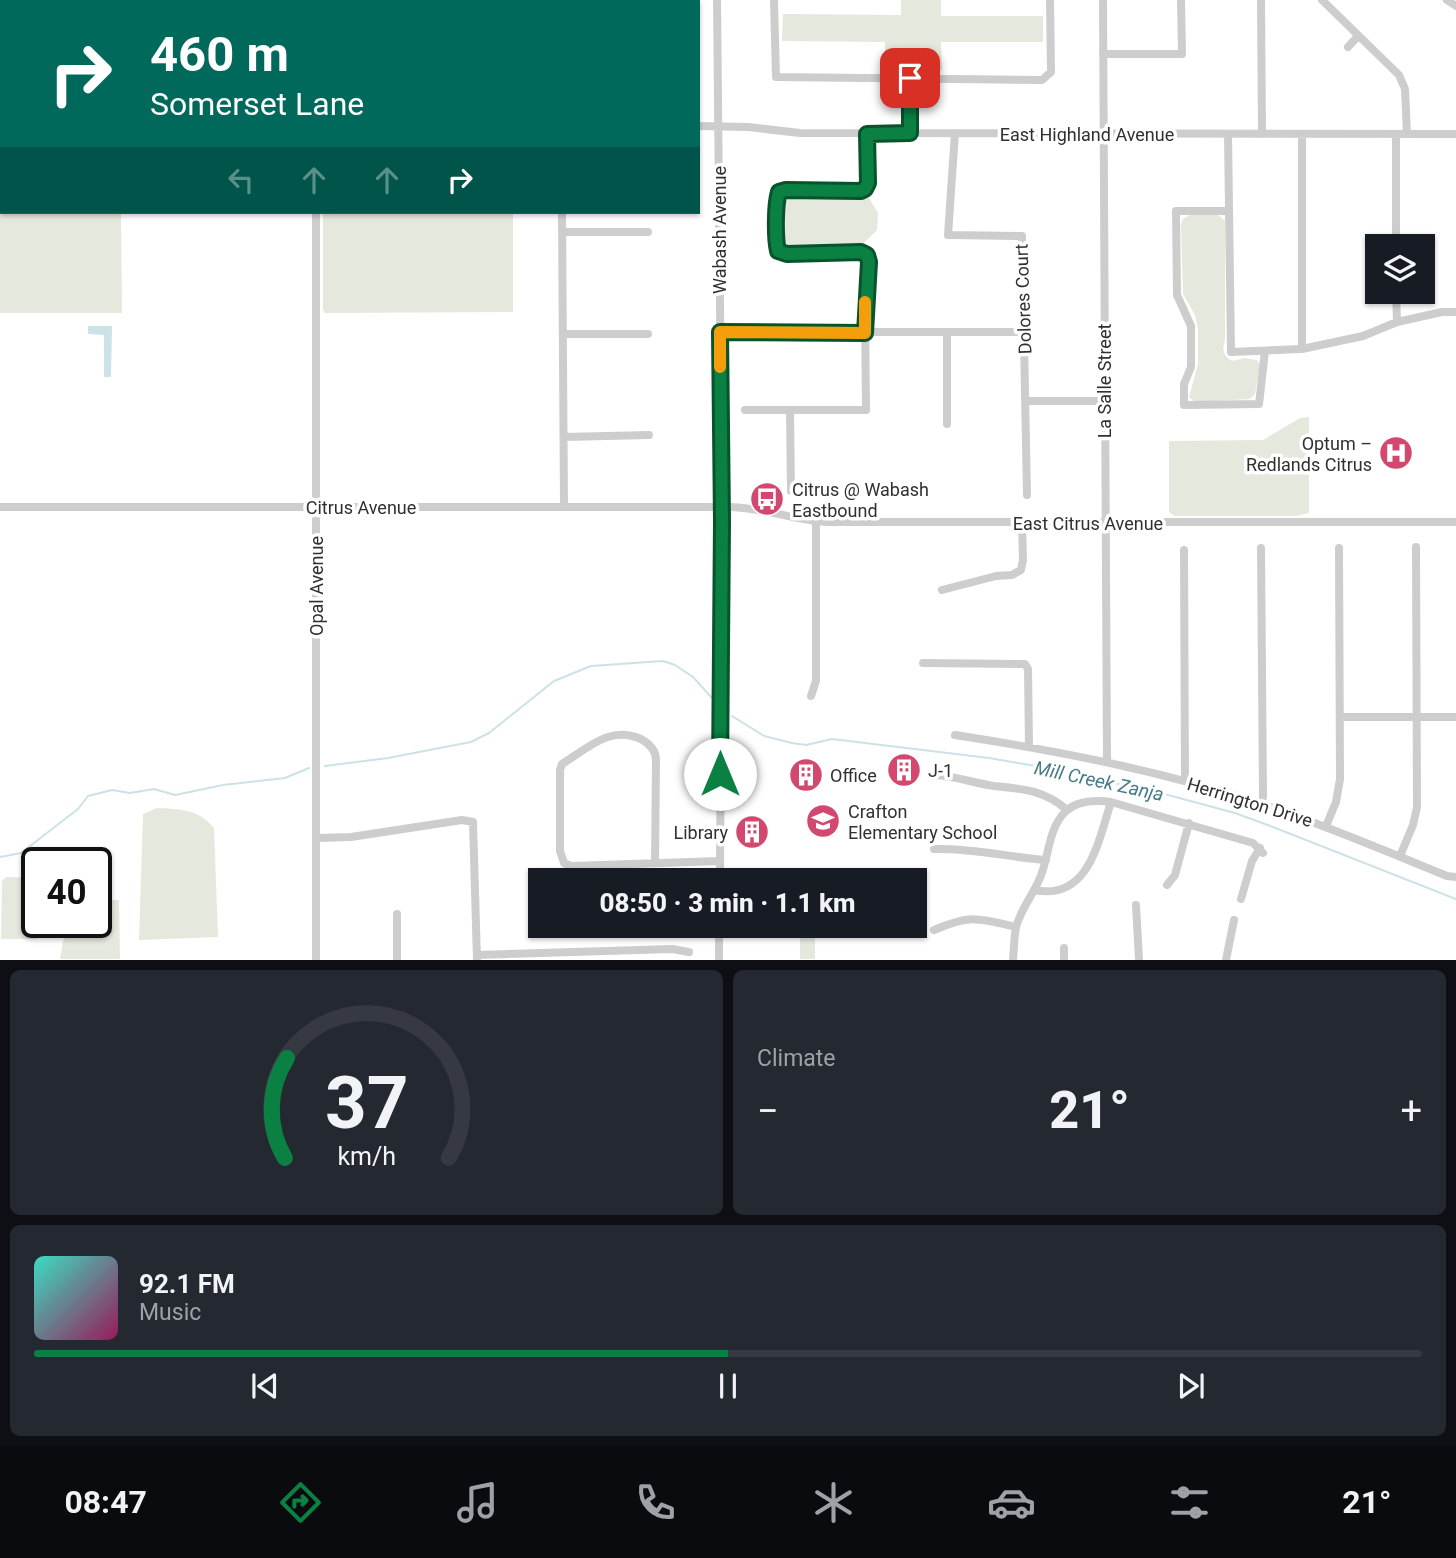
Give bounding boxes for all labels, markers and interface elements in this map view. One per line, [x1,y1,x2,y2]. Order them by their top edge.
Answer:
text: 460 m [150,26,289,83]
icon: right [35,28,126,119]
pin [880,48,940,108]
icon: arrive [891,59,929,97]
text: Somerset Lane [150,85,364,123]
street label: East Highland Avenue [1000,124,1174,145]
icon: left [222,161,260,199]
icon: ahead [295,161,333,199]
icon: ahead [368,161,406,199]
icon: right [441,161,479,199]
street label: Wabash Avenue [709,166,730,294]
map controls [1365,234,1435,304]
button: layers [1365,234,1435,304]
street label: Dolores Court [1011,243,1035,354]
street label: La Salle Street [1094,324,1115,438]
place label: Optum – Redlands Citrus [1246,433,1372,475]
hospital icon: Optum – Redlands Citrus [1377,434,1415,472]
place label: Citrus @ Wabash Eastbound [792,479,929,521]
bus stop icon: Citrus @ Wabash Eastbound [748,480,786,518]
street label: Citrus Avenue [306,497,416,518]
street label: East Citrus Avenue [1013,513,1163,534]
street label: Opal Avenue [306,536,327,636]
position arrow [683,737,757,811]
building icon: J-1 [885,751,923,789]
building icon: Office [787,756,825,794]
water label: Mill Creek Zanja [1032,756,1166,806]
place label: J-1 [928,760,953,781]
place label: Office [830,765,877,786]
street label: Herrington Drive [1185,773,1315,831]
place label: Crafton Elementary School [848,801,997,843]
school or university icon: Crafton Elementary School [804,802,842,840]
building icon: Library [733,813,771,851]
place label: Library [674,822,728,843]
speed limit sign: 40 [21,847,112,938]
text: 08:50 · 3 min · 1.1 km [600,888,855,918]
text: Climate [757,1045,836,1072]
text: 37 [325,1061,408,1147]
text: 21° [1049,1080,1130,1141]
text: − [757,1089,779,1133]
text: + [1400,1089,1422,1133]
text: km/h [337,1142,396,1171]
text: 92.1 FM [139,1269,235,1299]
text: Music [139,1299,201,1326]
icon: previous [246,1367,284,1405]
icon: pause [709,1367,747,1405]
icon: next [1172,1367,1210,1405]
icon: directions [276,1478,325,1527]
icon: music [453,1478,502,1527]
icon: phone [631,1478,680,1527]
icon: climate [809,1478,858,1527]
icon: car [987,1478,1036,1527]
icon: filters [1165,1478,1214,1527]
text: 08:47 [64,1483,147,1521]
text: 21° [1342,1483,1392,1521]

